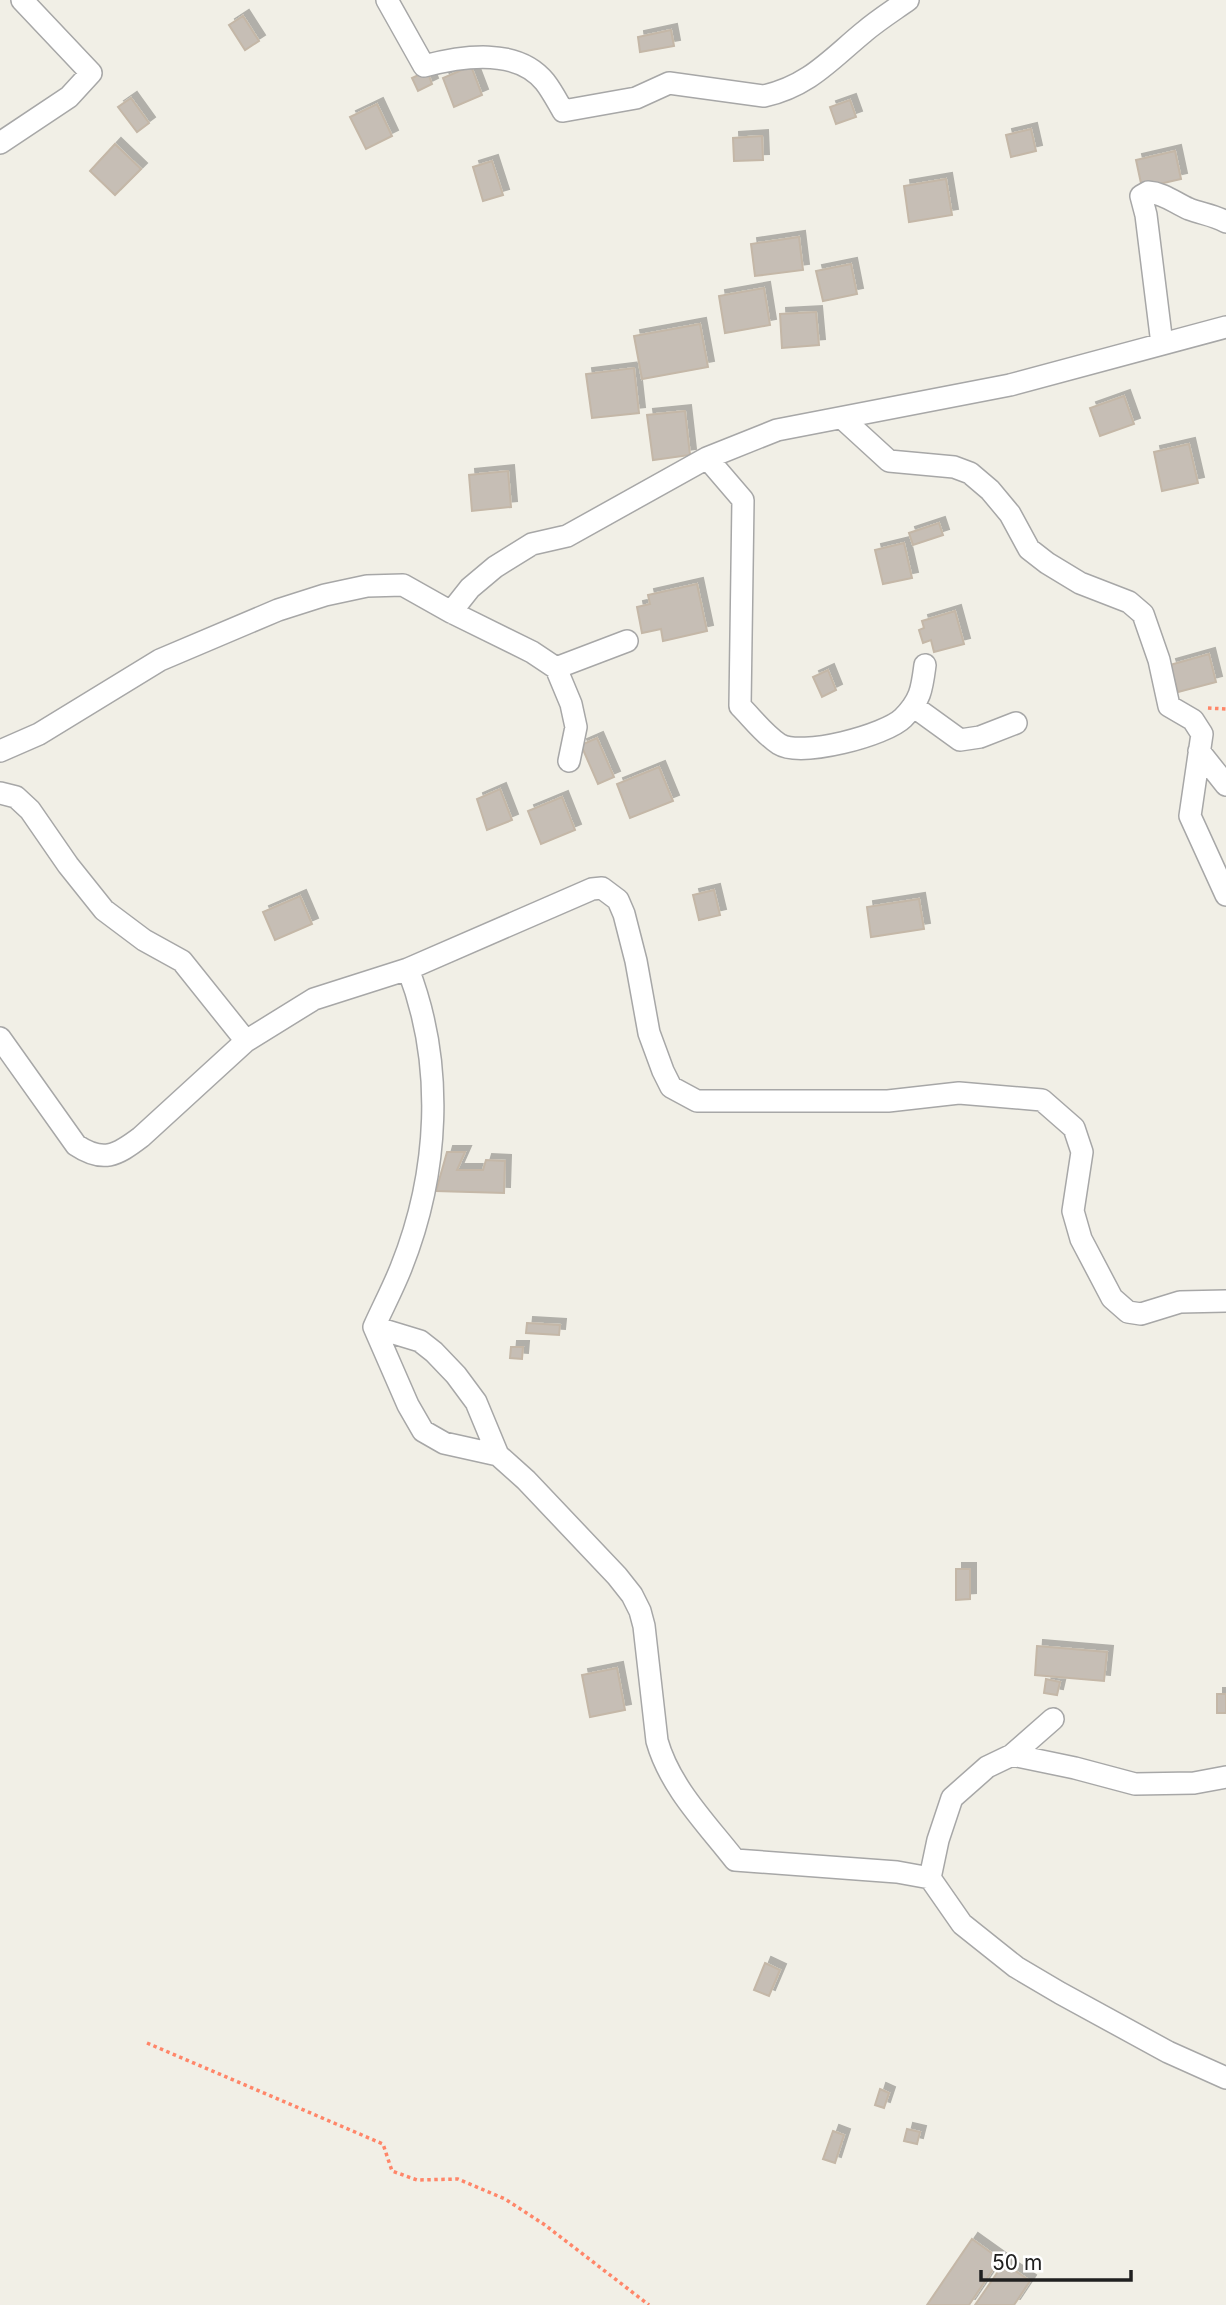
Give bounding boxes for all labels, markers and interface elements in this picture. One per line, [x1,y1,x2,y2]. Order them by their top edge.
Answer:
scale bar [981,2238,1132,2282]
text: 50 m [992,2250,1042,2275]

